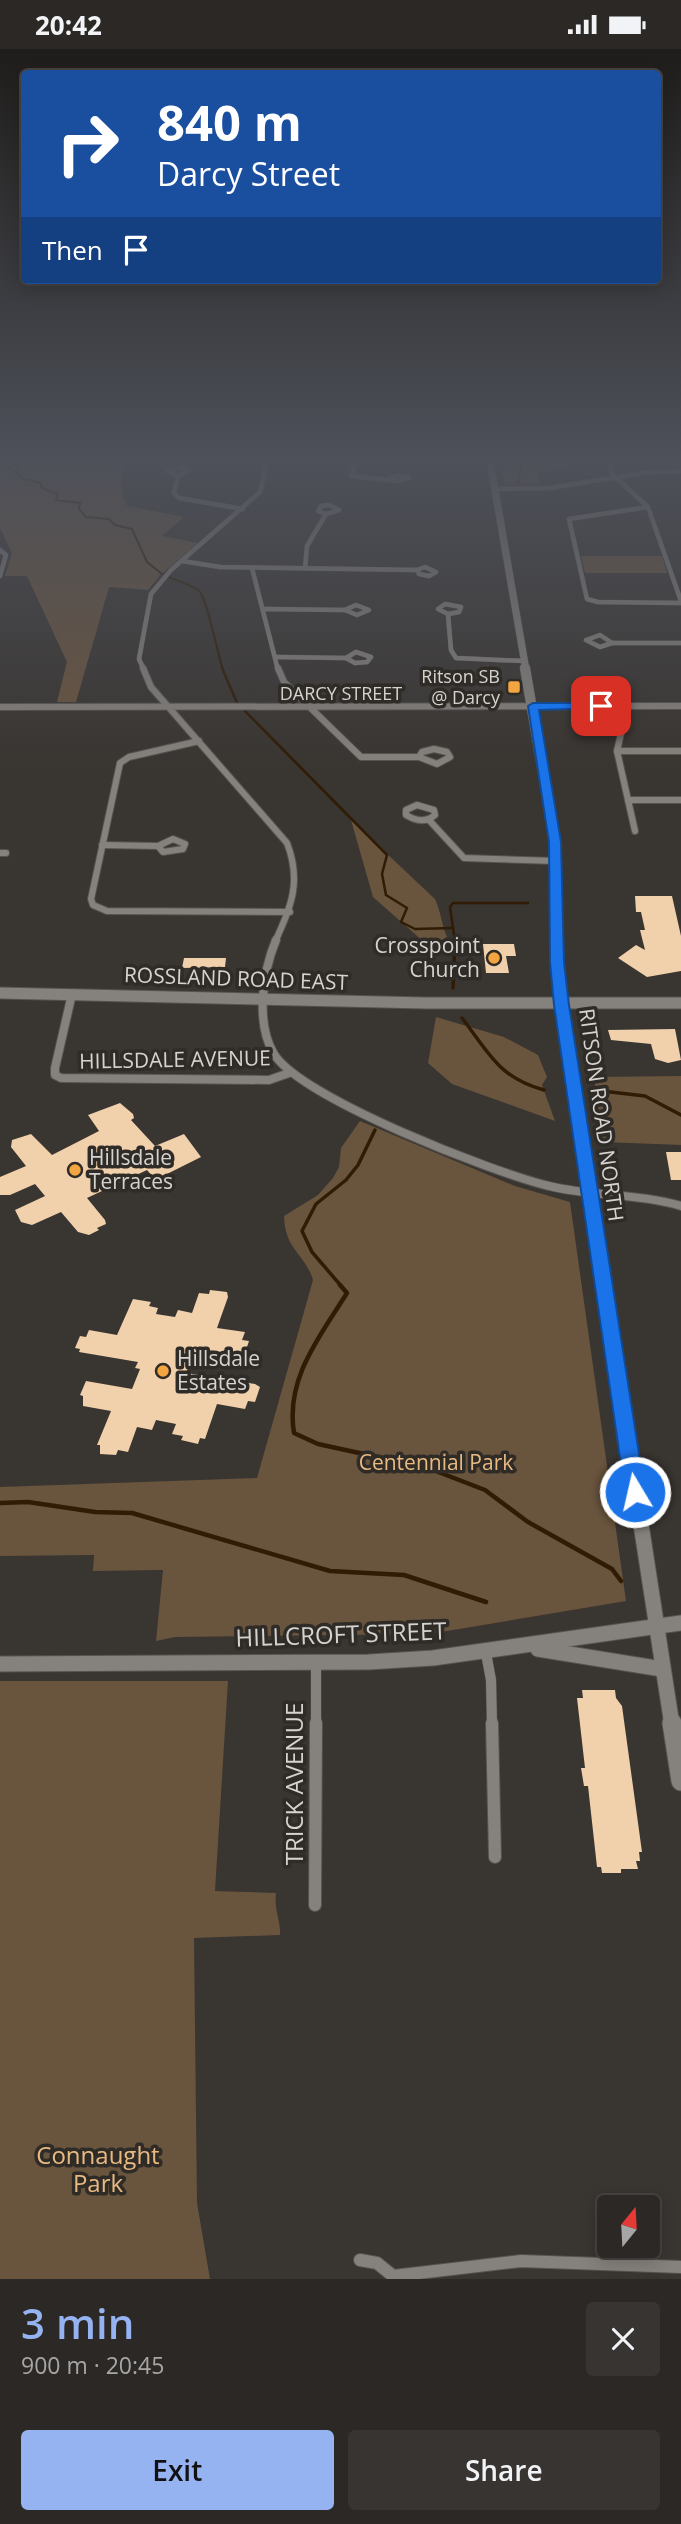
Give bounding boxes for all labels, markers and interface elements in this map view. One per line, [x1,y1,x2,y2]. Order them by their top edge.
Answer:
text: 20:42 [35,7,102,43]
text: 840 m [157,89,302,155]
icon: right [42,98,133,189]
text: Darcy Street [157,152,340,195]
icon: arrive [117,231,155,269]
text: Then [42,232,103,268]
place label: Ritson SB @ Darcy [421,664,501,709]
pin [571,676,631,736]
marker: Ritson SB @ Darcy [506,679,522,695]
street label: DARCY STREET [280,681,402,705]
icon: arrive [582,687,620,725]
place label: Crosspoint Church [374,931,480,983]
marker: Crosspoint Church [486,950,502,966]
street label: ROSSLAND ROAD EAST [123,960,349,996]
street label: RITSON ROAD NORTH [573,1006,631,1223]
street label: HILLSDALE AVENUE [79,1043,271,1075]
place label: Hillsdale Terraces [89,1143,173,1195]
marker: Hillsdale Terraces [67,1162,83,1178]
place label: Hillsdale Estates [177,1344,260,1396]
marker: Hillsdale Estates [155,1363,171,1379]
park label: Centennial Park [359,1448,513,1476]
position arrow [598,1455,672,1529]
street label: HILLCROFT STREET [235,1613,447,1654]
street label: TRICK AVENUE [277,1703,310,1865]
park label: Connaught Park [36,2138,160,2199]
north arrow [597,2195,660,2257]
map controls [597,2195,660,2258]
text: 3 min [21,2294,134,2351]
button: close [586,2302,660,2376]
text: 900 m · 20:45 [21,2349,164,2381]
button: Exit [21,2430,334,2510]
button: Share [348,2430,660,2510]

